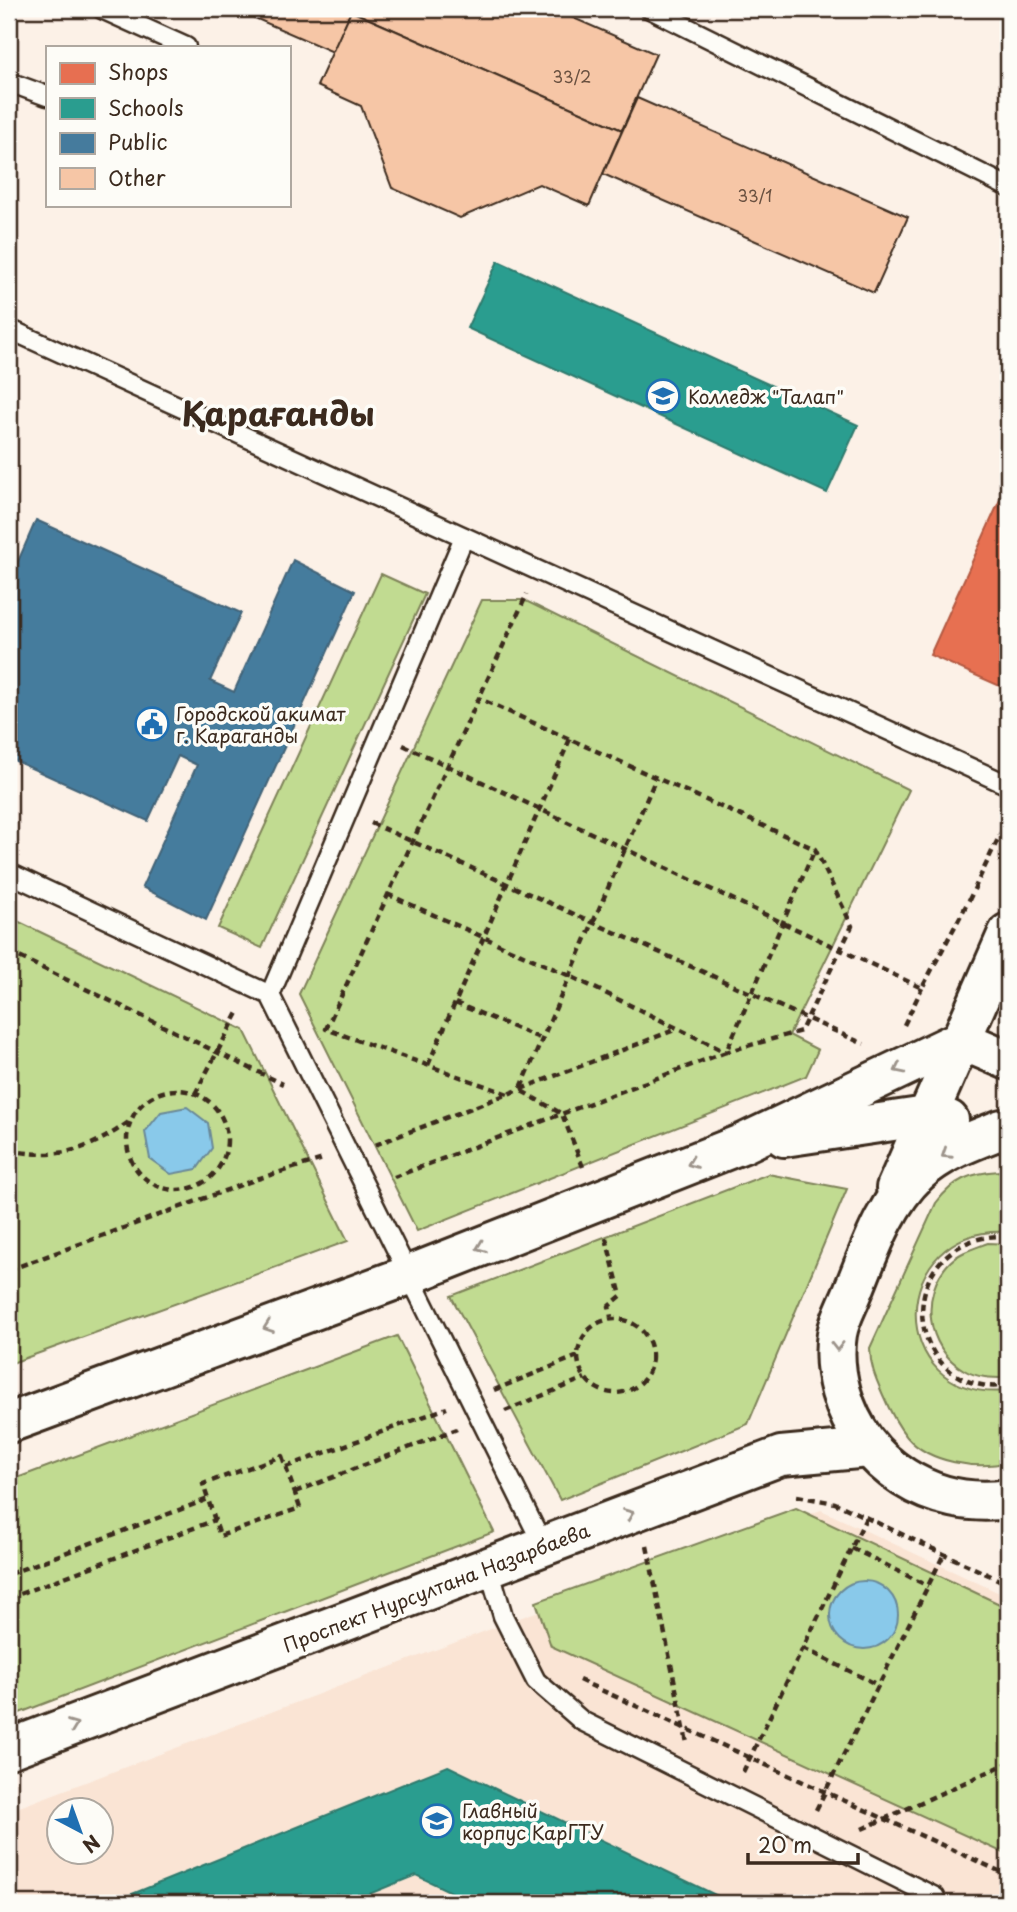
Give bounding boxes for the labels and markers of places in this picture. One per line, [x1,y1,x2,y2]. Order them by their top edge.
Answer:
school or university icon: Колледж "Талап" [644,377,682,415]
place label: Колледж "Талап" [688,382,844,410]
place label: Городской акимат г. Караганды [176,699,347,749]
public building icon: Городской акимат г. Караганды [133,705,171,743]
place label: Главный корпус КарГТУ [462,1796,604,1846]
school or university icon: Главный корпус КарГТУ [418,1802,456,1840]

